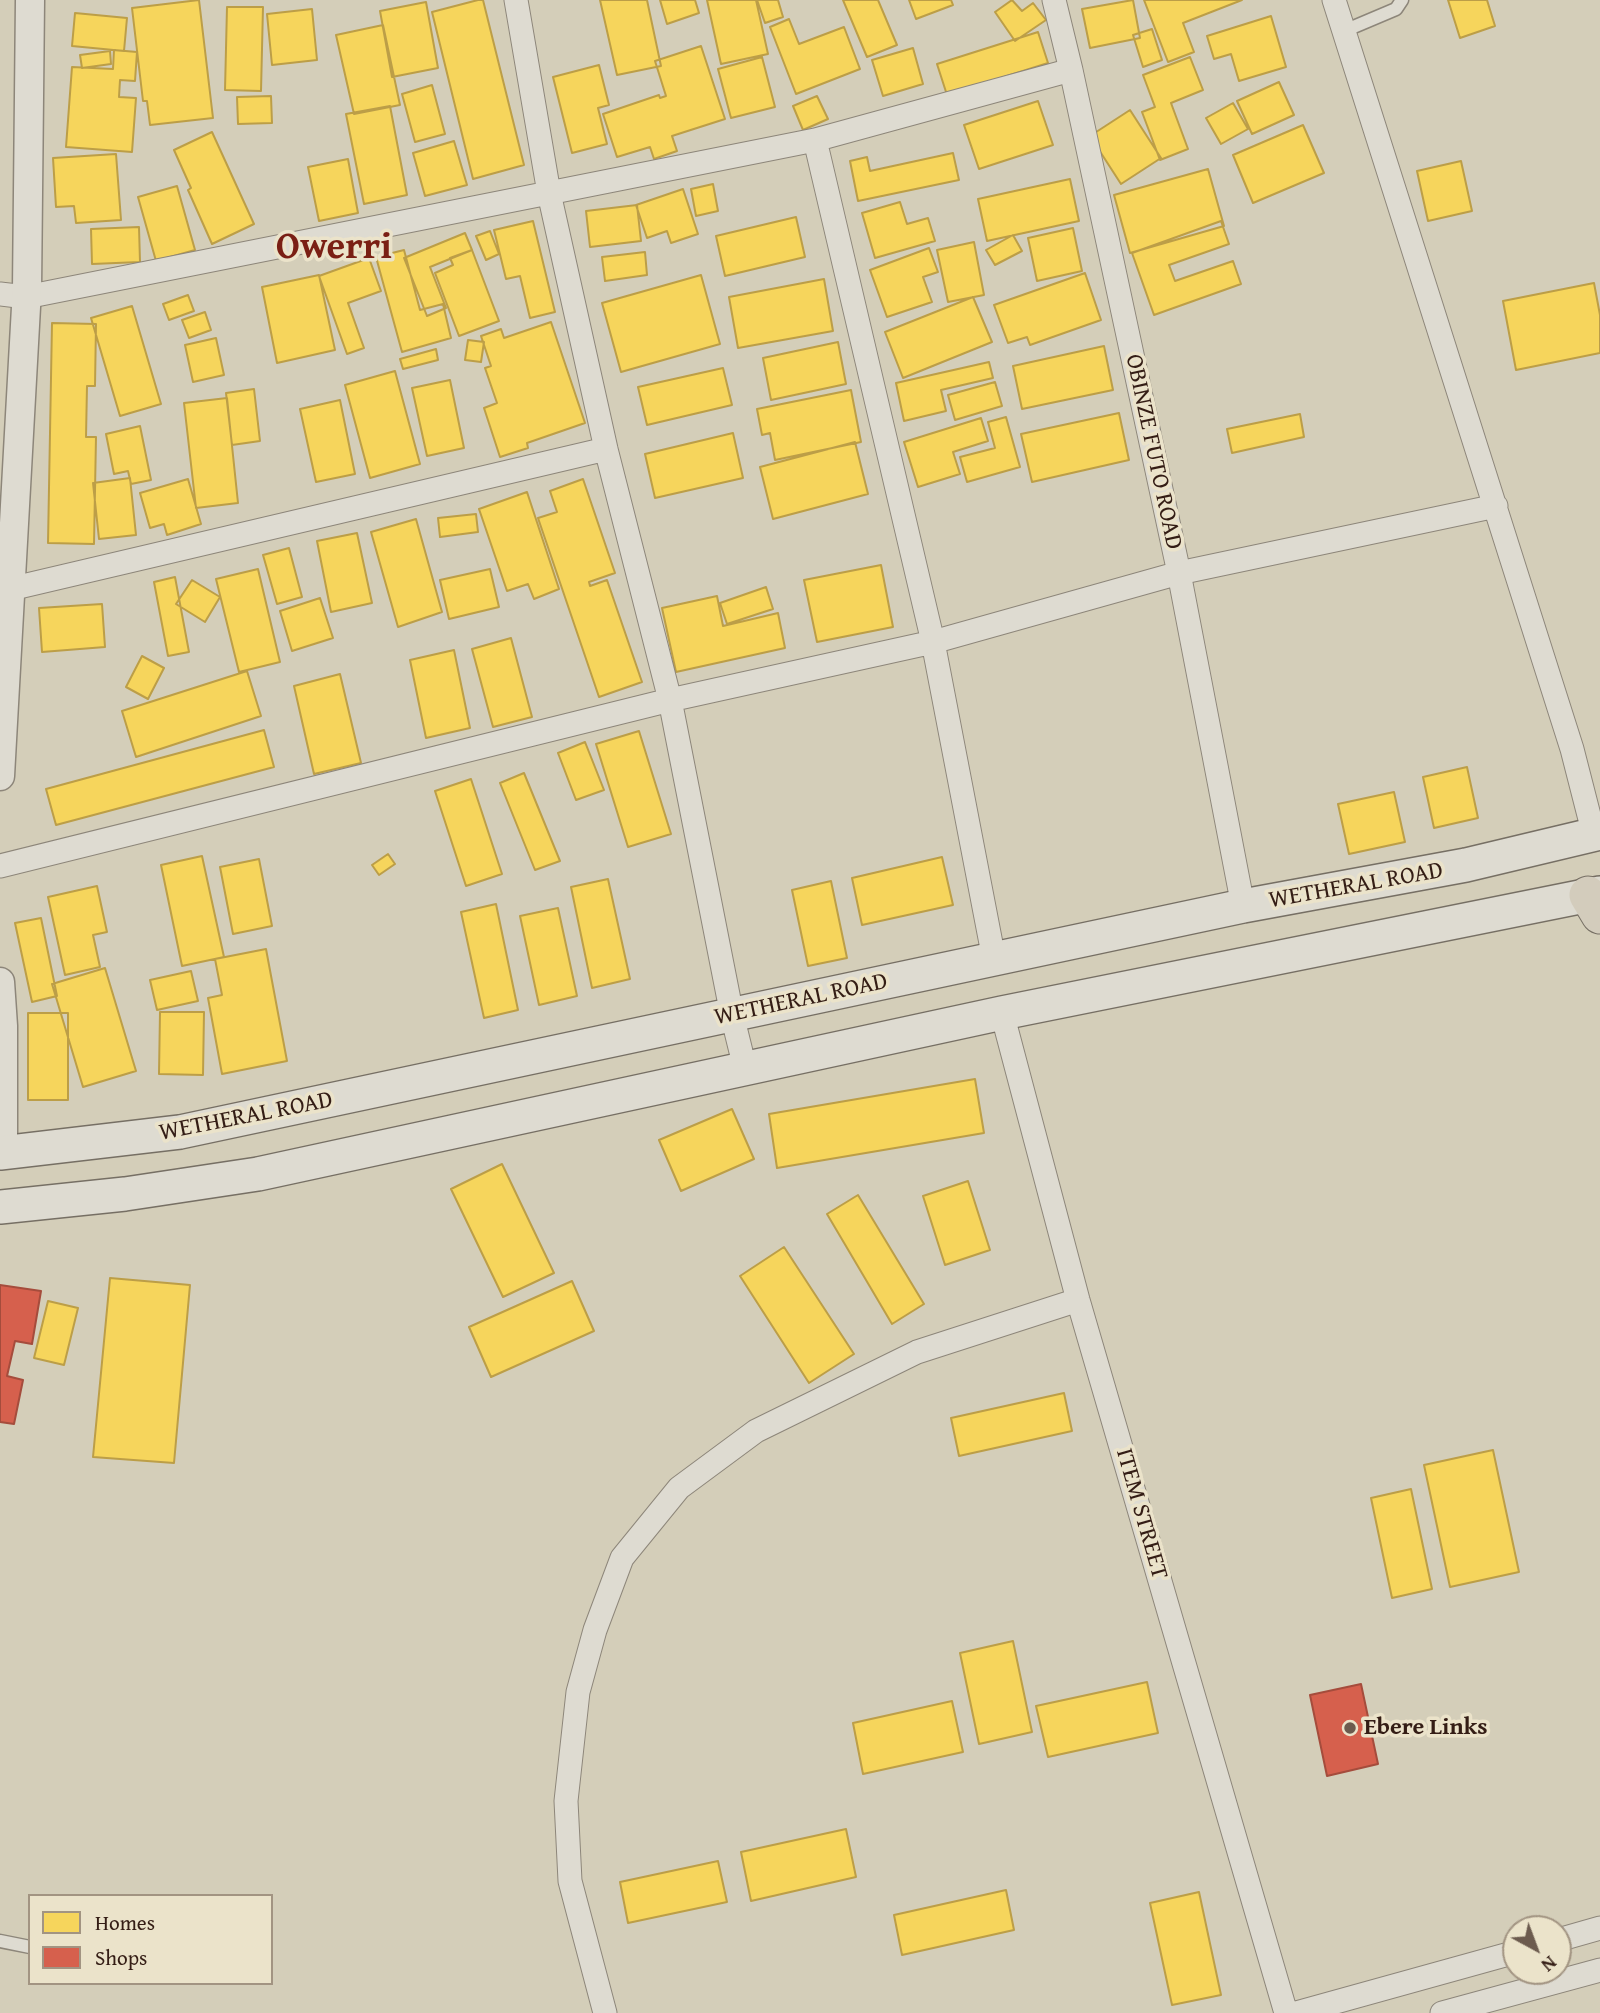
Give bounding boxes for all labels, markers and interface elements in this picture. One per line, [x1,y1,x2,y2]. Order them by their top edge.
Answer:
district label: Owerri [276,225,392,271]
street label: OBINZE FUTO ROAD [1118,352,1188,552]
street label: WETHERAL ROAD [1267,857,1445,915]
street label: WETHERAL ROAD [712,968,890,1032]
street label: WETHERAL ROAD [157,1086,335,1148]
street label: ITEM STREET [1109,1445,1173,1583]
place label: Ebere Links [1364,1714,1488,1742]
marker: Ebere Links [1342,1720,1358,1736]
legend [28,1894,273,1985]
text: Homes [95,1907,155,1938]
north arrow [1502,1915,1572,1985]
text: Shops [95,1942,147,1973]
text: N [1535,1950,1563,1979]

